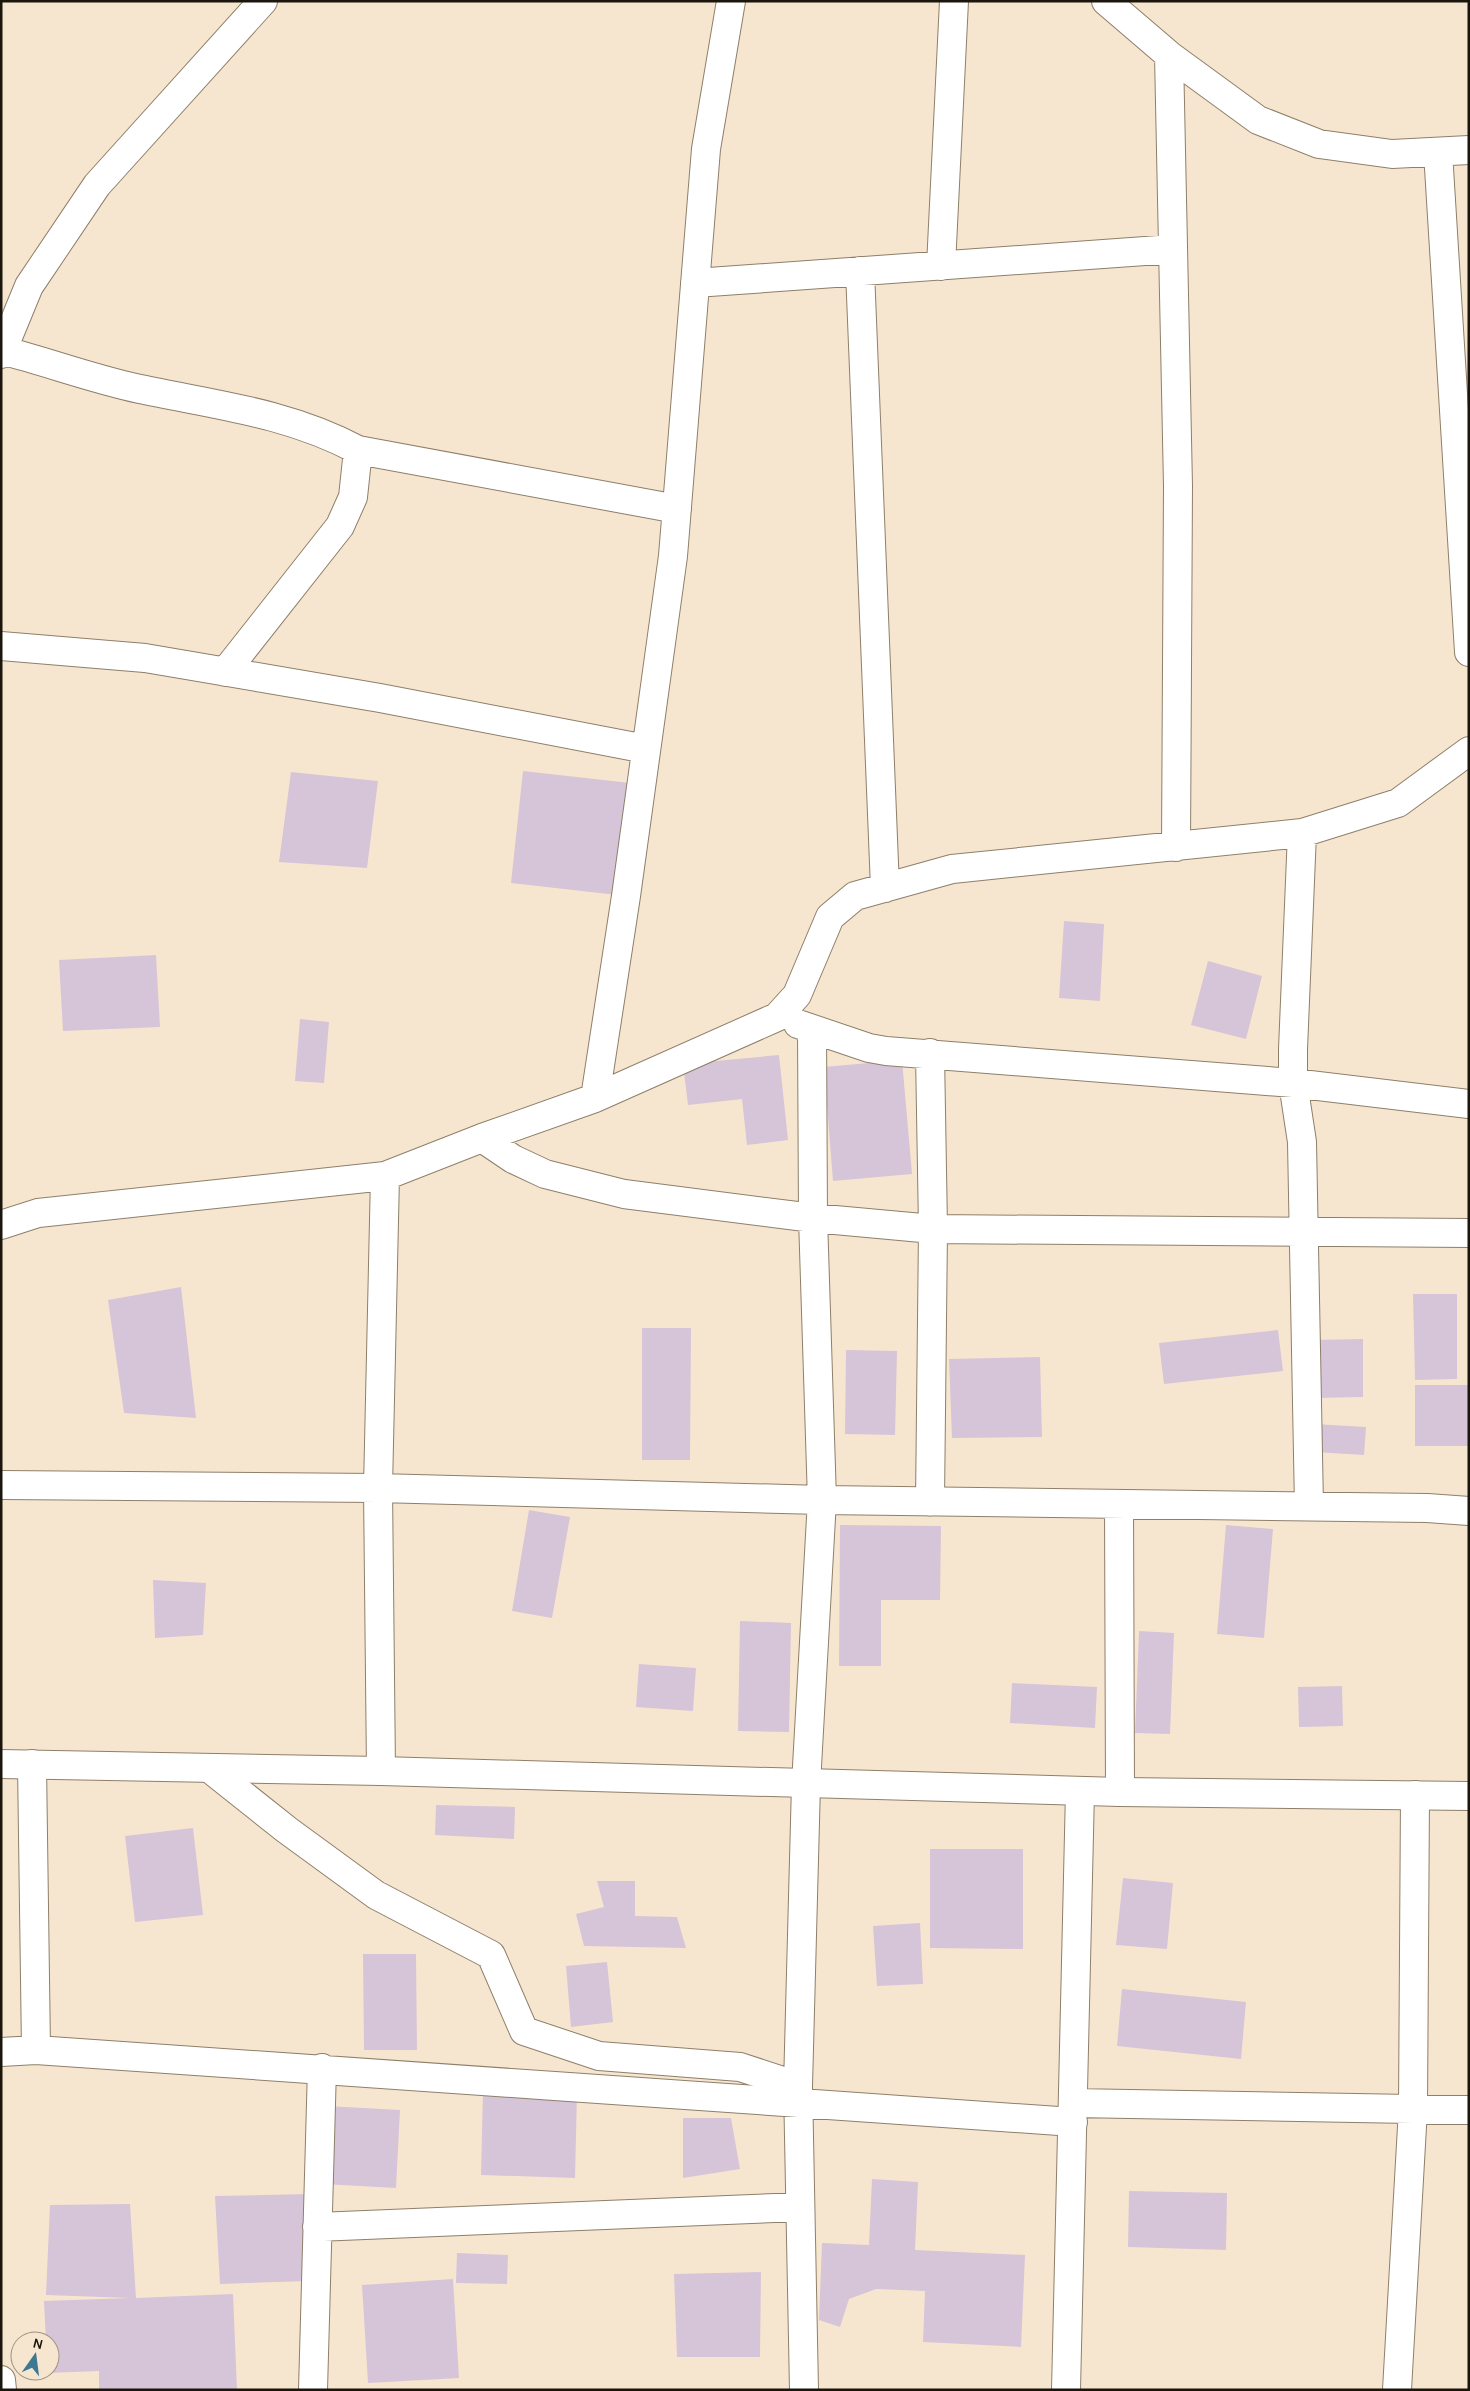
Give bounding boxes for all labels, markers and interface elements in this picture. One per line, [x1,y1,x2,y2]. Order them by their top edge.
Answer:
north arrow [10,2331,60,2381]
text: N [31,2334,45,2353]

